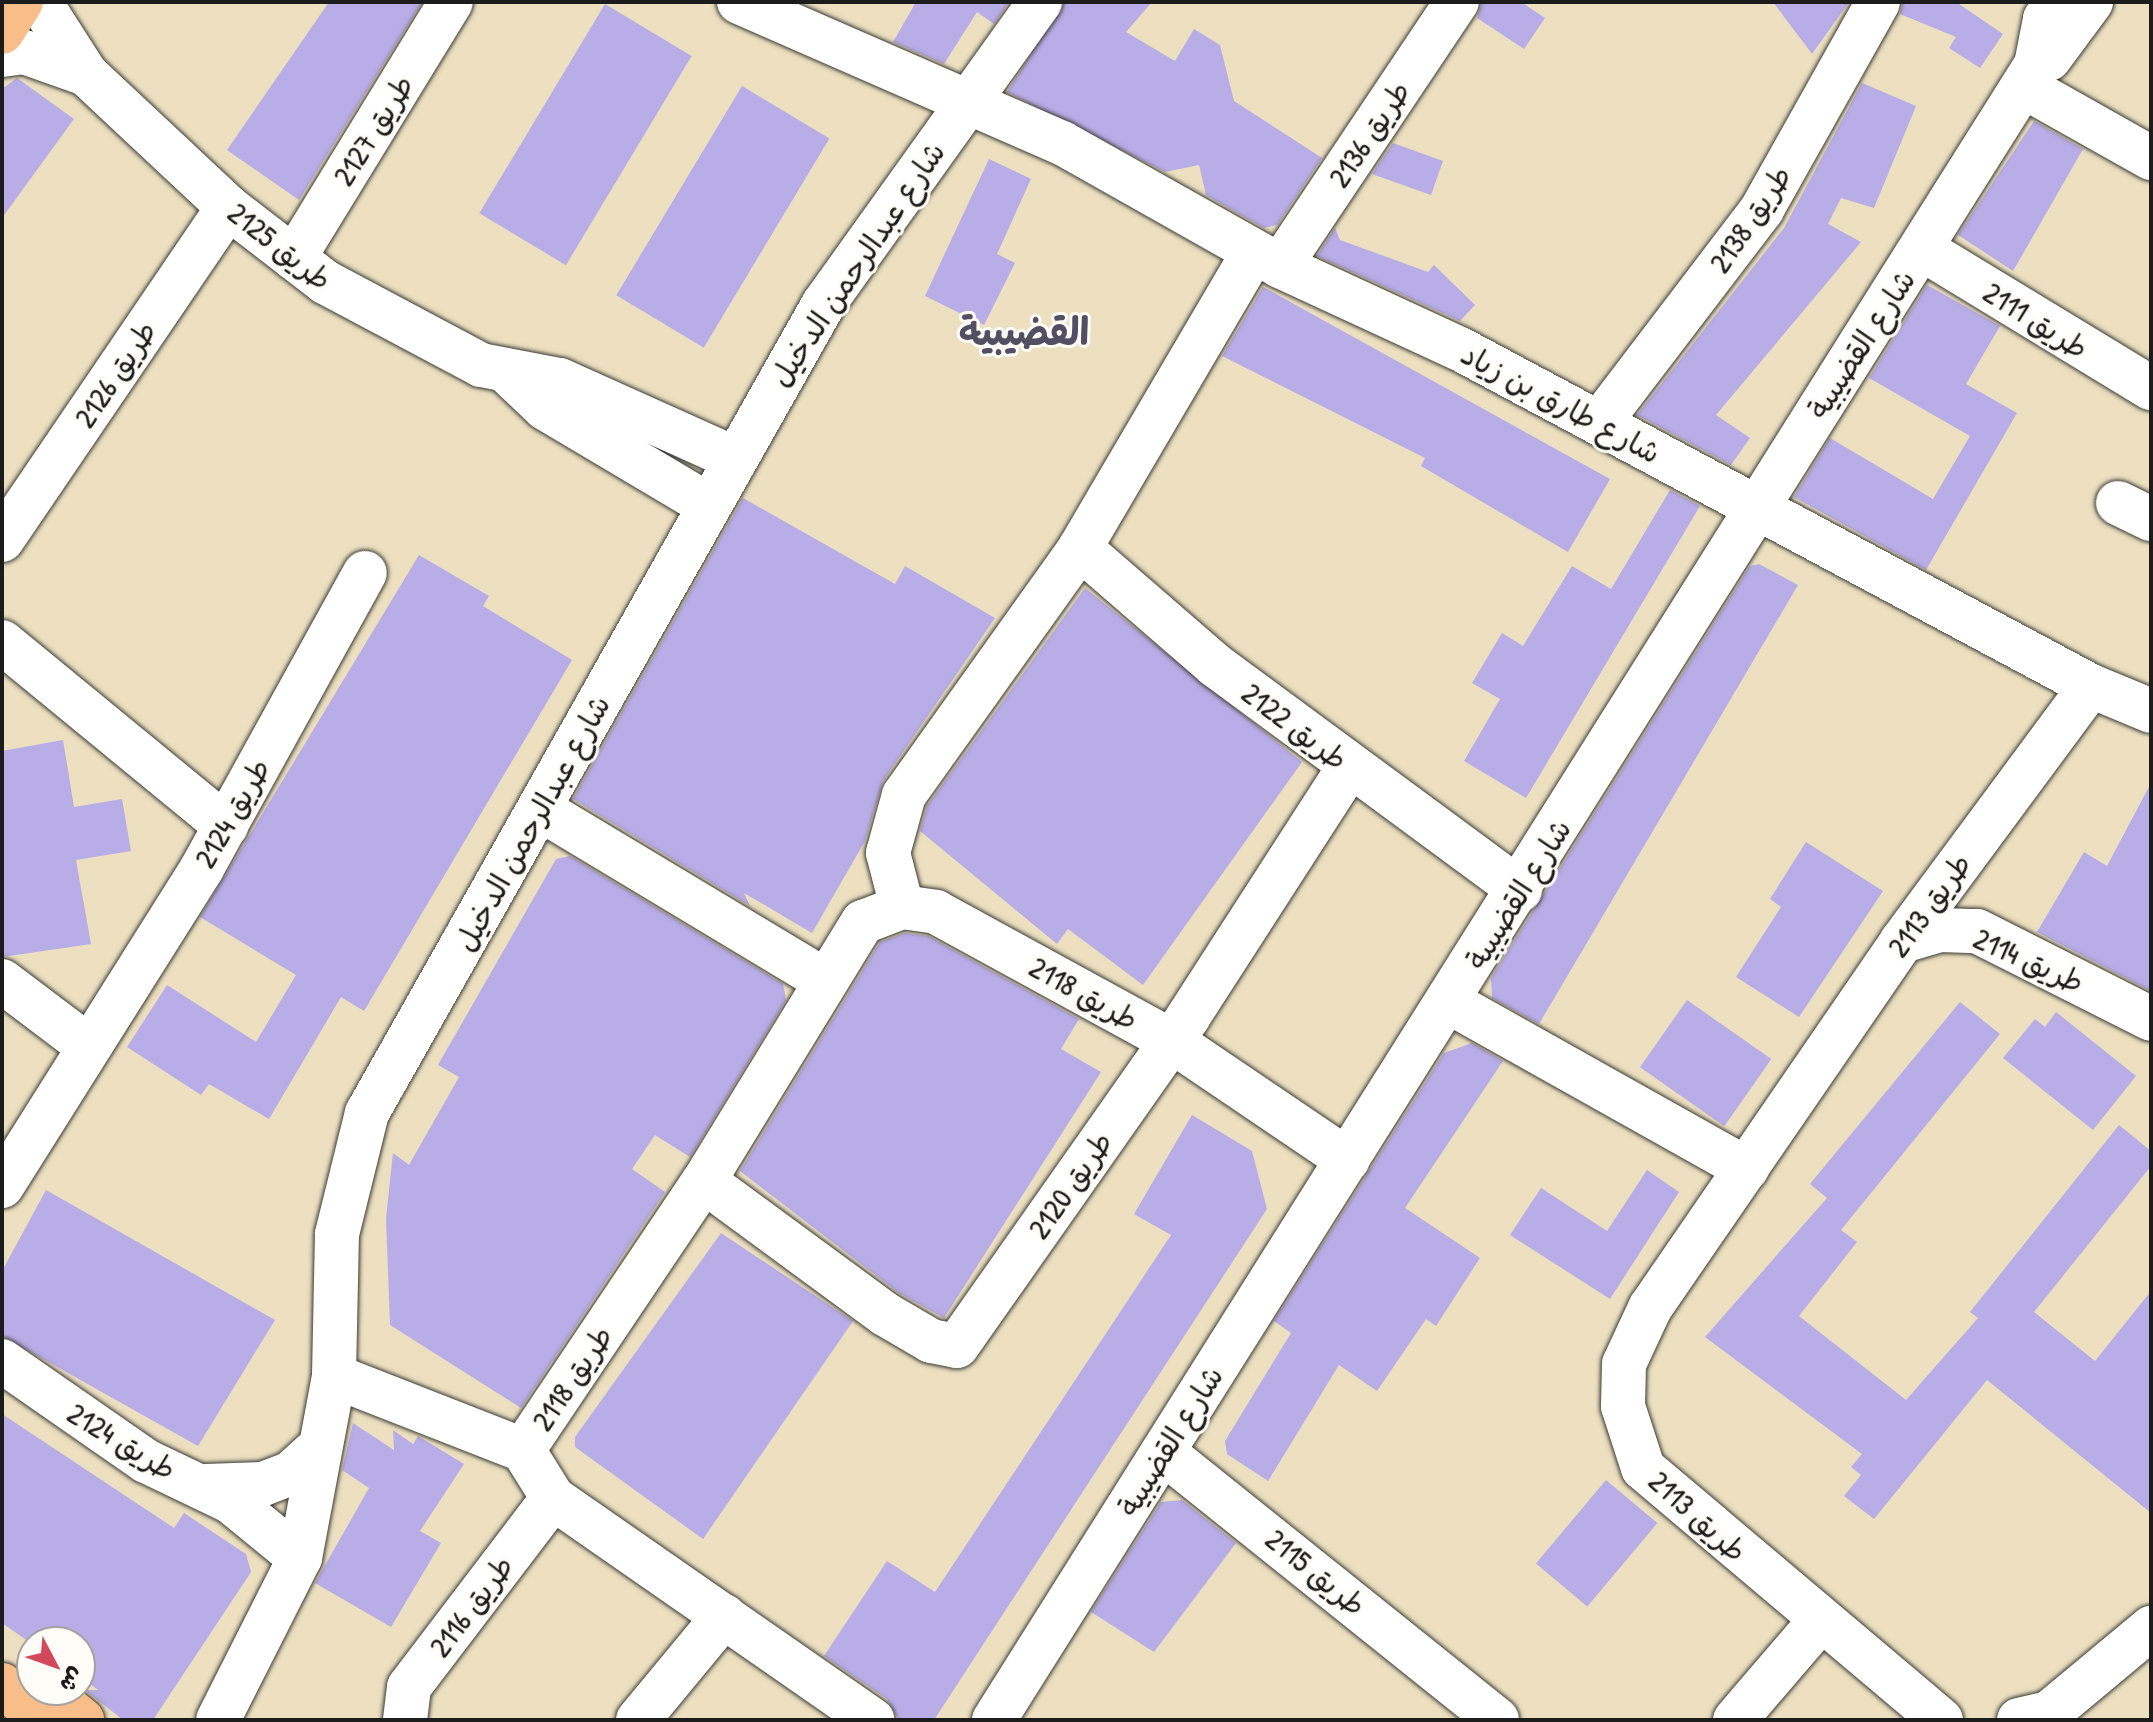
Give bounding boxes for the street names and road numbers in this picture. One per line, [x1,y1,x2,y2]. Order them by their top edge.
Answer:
street label: طريق 2127 [325,68,421,192]
street label: طريق 2136 [1320,74,1418,194]
street label: شارع عبدالرحمن الدخيل [762,135,952,393]
street label: طريق 2138 [1701,159,1799,279]
street label: طريق 2125 [221,194,339,298]
street label: شارع القضيبية [1800,263,1922,425]
street label: طريق 2111 [1977,274,2095,366]
street label: طريق 2126 [66,314,164,434]
street label: شارع طارق بن زياد [1455,335,1667,471]
street label: طريق 2122 [1235,675,1355,777]
street label: شارع عبدالرحمن الدخيل [447,689,617,957]
street label: طريق 2124 [186,752,278,874]
street label: شارع القضيبية [1458,812,1578,976]
street label: طريق 2113 [1879,846,1979,964]
street label: طريق 2114 [1968,920,2090,1000]
street label: طريق 2118 [1023,948,1145,1038]
street label: طريق 2120 [1020,1125,1120,1245]
street label: طريق 2118 [524,1319,620,1437]
street label: شارع القضيبية [1110,1359,1230,1523]
street label: طريق 2124 [61,1395,183,1487]
street label: طريق 2113 [1642,1463,1754,1569]
street label: طريق 2115 [1259,1521,1373,1623]
street label: طريق 2116 [421,1548,521,1664]

